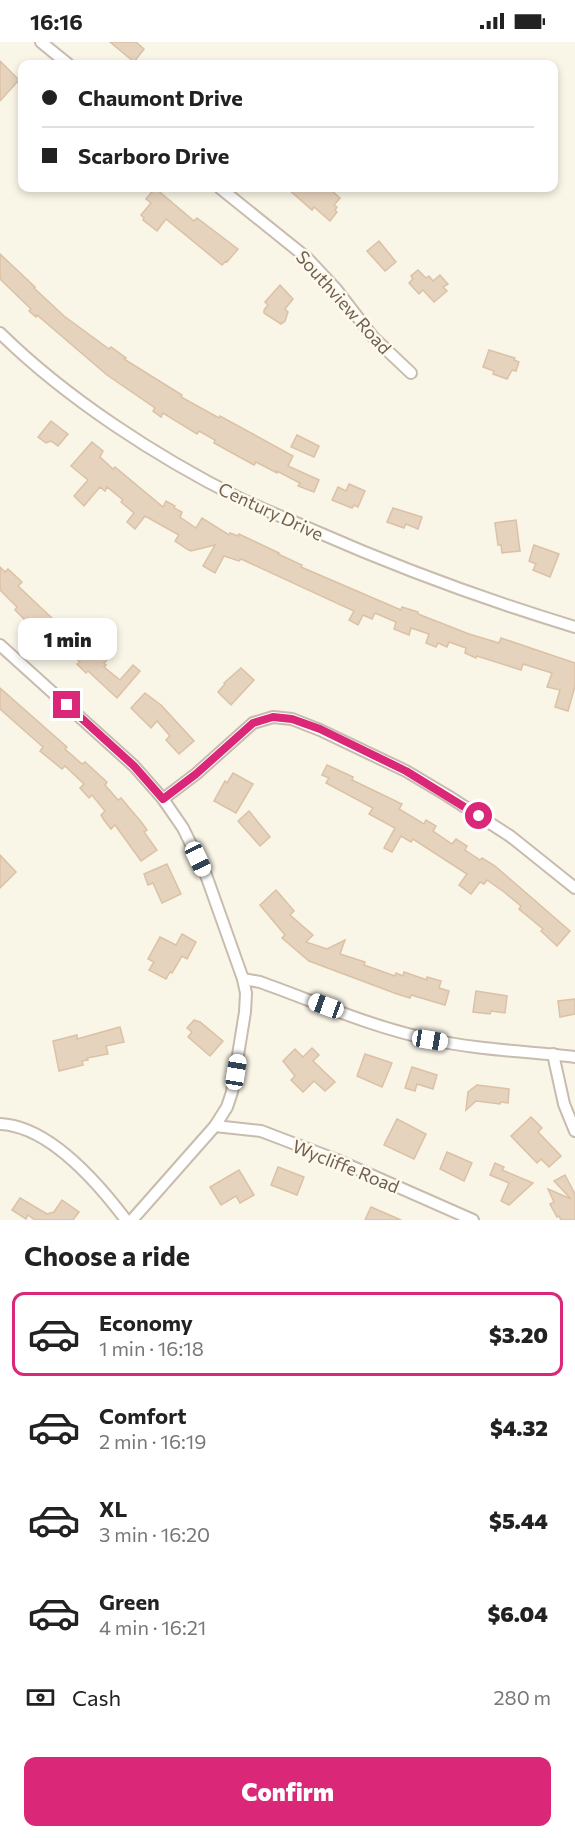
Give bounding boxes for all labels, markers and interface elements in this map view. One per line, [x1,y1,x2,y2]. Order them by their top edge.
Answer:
text: 16:16 [30,8,83,35]
text: Chaumont Drive [78,84,243,111]
text: Scarboro Drive [78,142,229,169]
street label: Southview Road [292,246,396,358]
street label: Century Drive [215,477,327,545]
callout: 1 min [17,618,116,660]
text: 1 min [43,627,92,651]
route end [53,691,80,718]
route start [465,802,492,829]
car [182,839,214,879]
car [306,991,346,1021]
car [411,1028,449,1052]
car [224,1053,248,1091]
street label: Wycliffe Road [289,1135,403,1197]
text: Choose a ride [24,1239,190,1272]
icon: car [27,1307,81,1361]
text: Economy [99,1309,193,1336]
text: $3.20 [489,1321,548,1348]
text: 1 min · 16:18 [99,1336,204,1360]
icon: car [27,1400,81,1454]
text: Comfort [99,1402,187,1429]
text: $4.32 [490,1414,548,1441]
text: 2 min · 16:19 [99,1429,206,1453]
icon: car [27,1493,81,1547]
text: XL [99,1495,127,1522]
text: $5.44 [489,1507,548,1534]
text: 3 min · 16:20 [99,1522,210,1546]
icon: car [27,1586,81,1640]
text: Green [99,1588,160,1615]
text: $6.04 [487,1600,548,1627]
text: 4 min · 16:21 [99,1615,206,1639]
icon: cash [24,1681,57,1714]
text: Cash [72,1684,121,1711]
text: 280 m [493,1685,551,1709]
button: Confirm [24,1757,551,1826]

